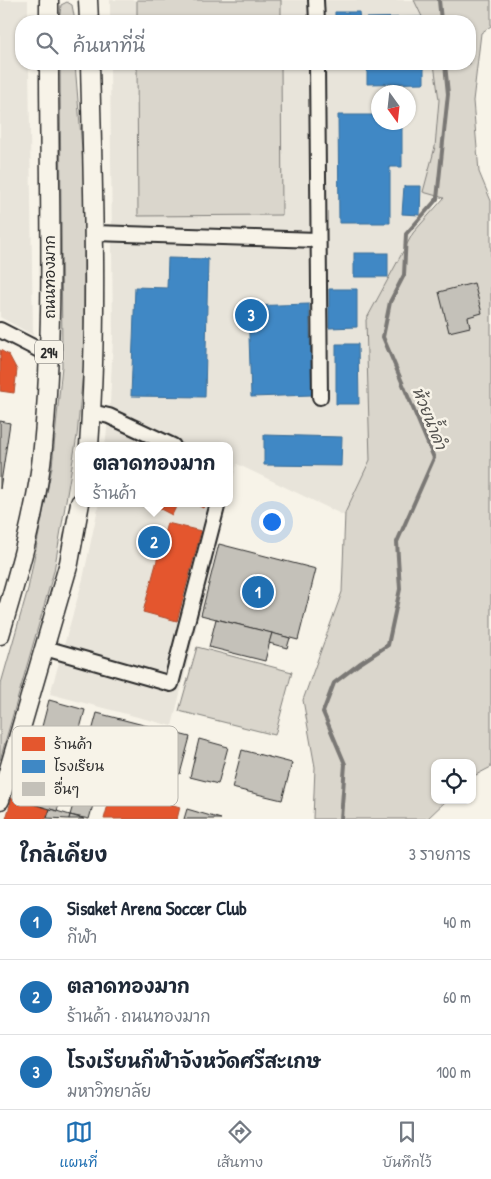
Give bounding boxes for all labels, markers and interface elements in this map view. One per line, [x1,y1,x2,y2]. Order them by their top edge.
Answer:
search box [15,15,476,70]
icon: search [33,29,61,57]
text: ค้นหาที่นี่ [73,32,145,58]
north arrow [371,85,416,130]
street label: ถนนทองมาก [39,235,60,319]
pin: 3 [235,296,267,334]
road number: 294 [35,341,63,364]
water label: ห้วยน้ำคำ [408,382,456,453]
popup [75,442,233,507]
text: ตลาดทองมาก [93,450,215,476]
text: ร้านค้า [93,482,136,504]
your location [259,509,285,535]
pin: 2 [138,523,170,561]
pin: 1 [242,573,274,611]
legend [12,726,178,806]
text: ร้านค้า [54,734,92,753]
text: โรงเรียน [54,756,105,775]
map controls [431,759,476,804]
button: locate [431,759,476,804]
text: อื่นๆ [54,776,79,798]
text: ใกล้เคียง [20,840,107,869]
text: 3 รายการ [409,843,471,865]
text: Sisaket Arena Soccer Club [67,895,247,921]
text: 1 [33,911,39,933]
text: 40 m [443,911,471,933]
text: กีฬา [67,926,97,948]
text: ตลาดทองมาก [67,973,190,999]
text: 2 [32,986,40,1008]
text: 60 m [443,986,471,1008]
text: ร้านค้า · ถนนทองมาก [67,1005,211,1027]
text: โรงเรียนกีฬาจังหวัดศรีสะเกษ [67,1048,321,1074]
text: 3 [32,1061,40,1083]
text: 100 m [436,1061,471,1083]
text: มหาวิทยาลัย [67,1080,151,1102]
tab: แผนที่ [60,1118,97,1172]
tab: เส้นทาง [217,1118,263,1172]
tab: บันทึกไว้ [382,1118,431,1172]

